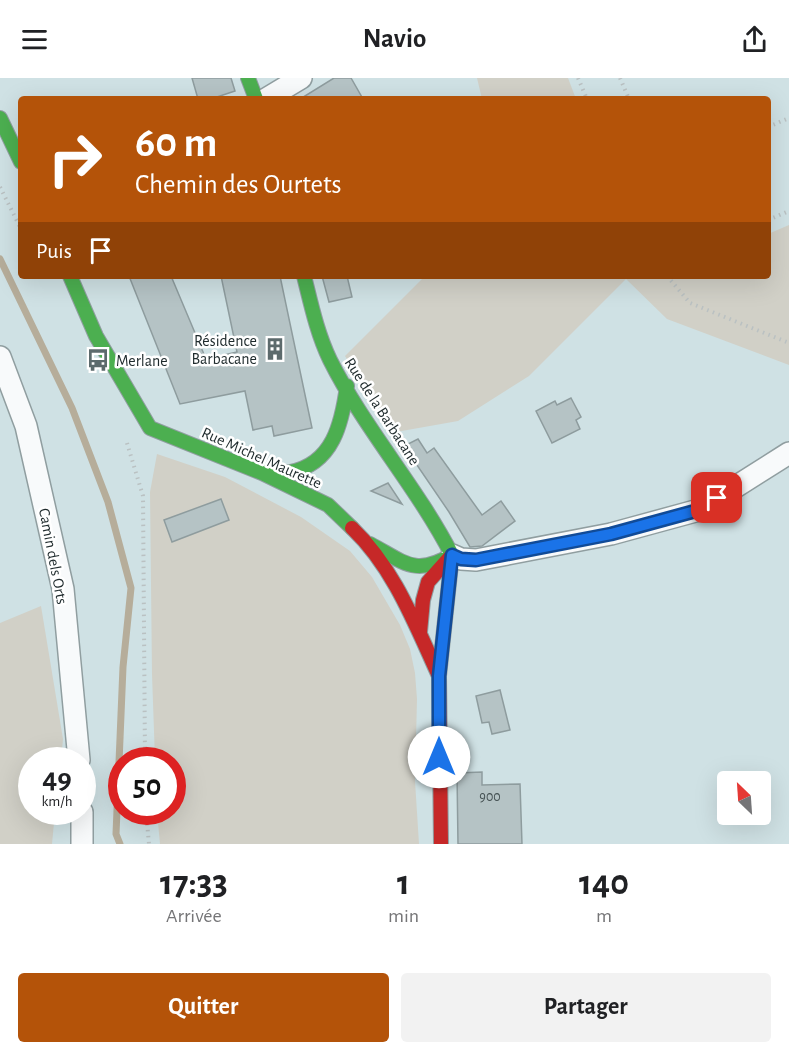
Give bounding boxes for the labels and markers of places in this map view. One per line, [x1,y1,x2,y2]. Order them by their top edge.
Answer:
place label: Résidence Barbacane [192,333,257,367]
building icon: Résidence Barbacane [262,336,288,362]
bus stop icon: Merlane [85,347,111,373]
place label: Merlane [116,353,168,369]
pin [691,472,742,523]

